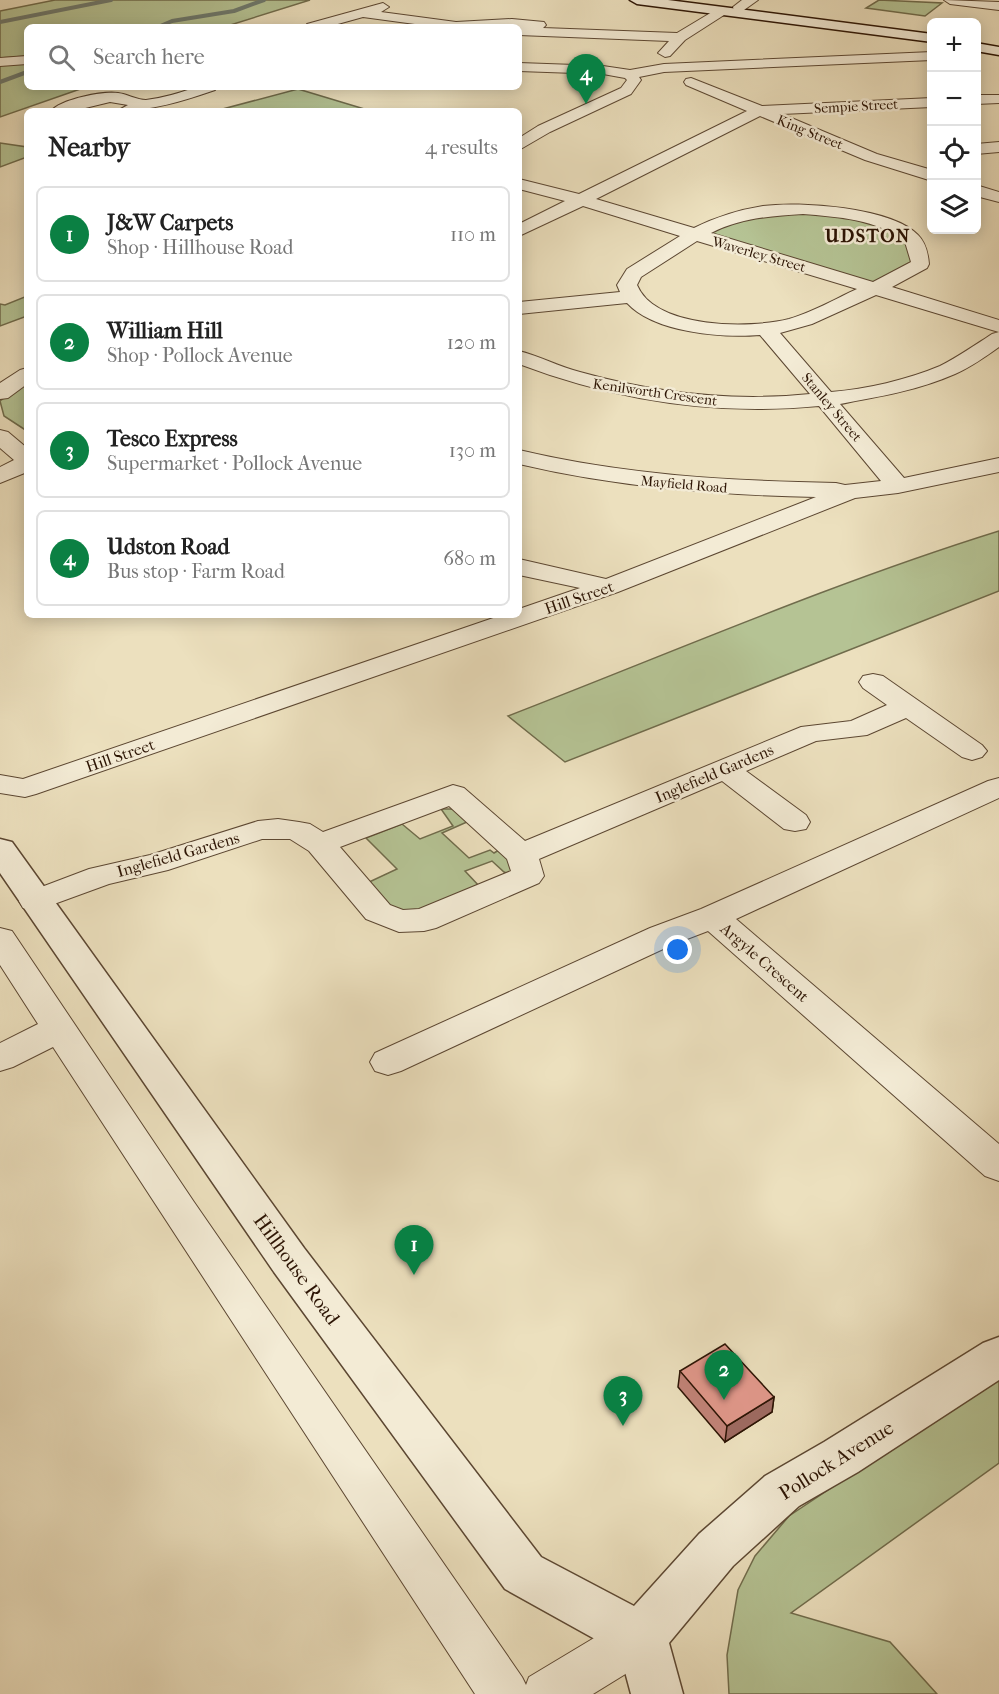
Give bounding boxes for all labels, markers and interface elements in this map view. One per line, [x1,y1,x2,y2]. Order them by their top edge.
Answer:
map controls [927,18,981,234]
button: + [927,18,981,72]
search box [24,24,522,90]
icon: search [45,41,78,74]
text: Search here [93,44,205,70]
pin: 4 [566,54,606,104]
button: − [927,72,981,126]
street label: Sempie Street [814,96,899,117]
street label: King Street [774,111,845,153]
button: locate [927,126,981,180]
text: Nearby [48,132,130,163]
text: 4 results [425,136,498,159]
button: layers [927,180,981,234]
text: J&W Carpets [107,210,233,236]
text: 1 [66,223,73,246]
text: 110 m [450,223,496,246]
district label: UDSTON [824,226,911,247]
street label: Waverley Street [709,233,808,276]
text: Shop · Hillhouse Road [107,236,293,259]
text: William Hill [107,318,223,344]
text: 2 [64,331,75,354]
text: 120 m [447,331,496,354]
text: Shop · Pollock Avenue [107,344,293,367]
street label: Stanley Street [798,369,865,445]
street label: Kenilworth Crescent [592,375,718,410]
text: Tesco Express [107,426,238,452]
text: 3 [65,439,74,462]
text: 130 m [449,439,496,462]
text: Supermarket · Pollock Avenue [107,452,362,475]
street label: Mayfield Road [640,472,728,497]
text: Udston Road [107,534,230,560]
text: 4 [64,547,75,570]
text: 680 m [443,547,496,570]
text: Bus stop · Farm Road [107,560,285,583]
street label: Hill Street [542,577,617,618]
street label: Hill Street [83,735,158,776]
street label: Inglefield Gardens [652,740,776,807]
street label: Inglefield Gardens [115,828,242,881]
street label: Argyle Crescent [716,918,813,1006]
your location [663,935,692,964]
street label: Hillhouse Road [249,1209,345,1330]
pin: 1 [394,1226,434,1275]
pin: 2 [704,1350,744,1400]
pin: 3 [604,1376,642,1426]
street label: Pollock Avenue [775,1416,898,1505]

